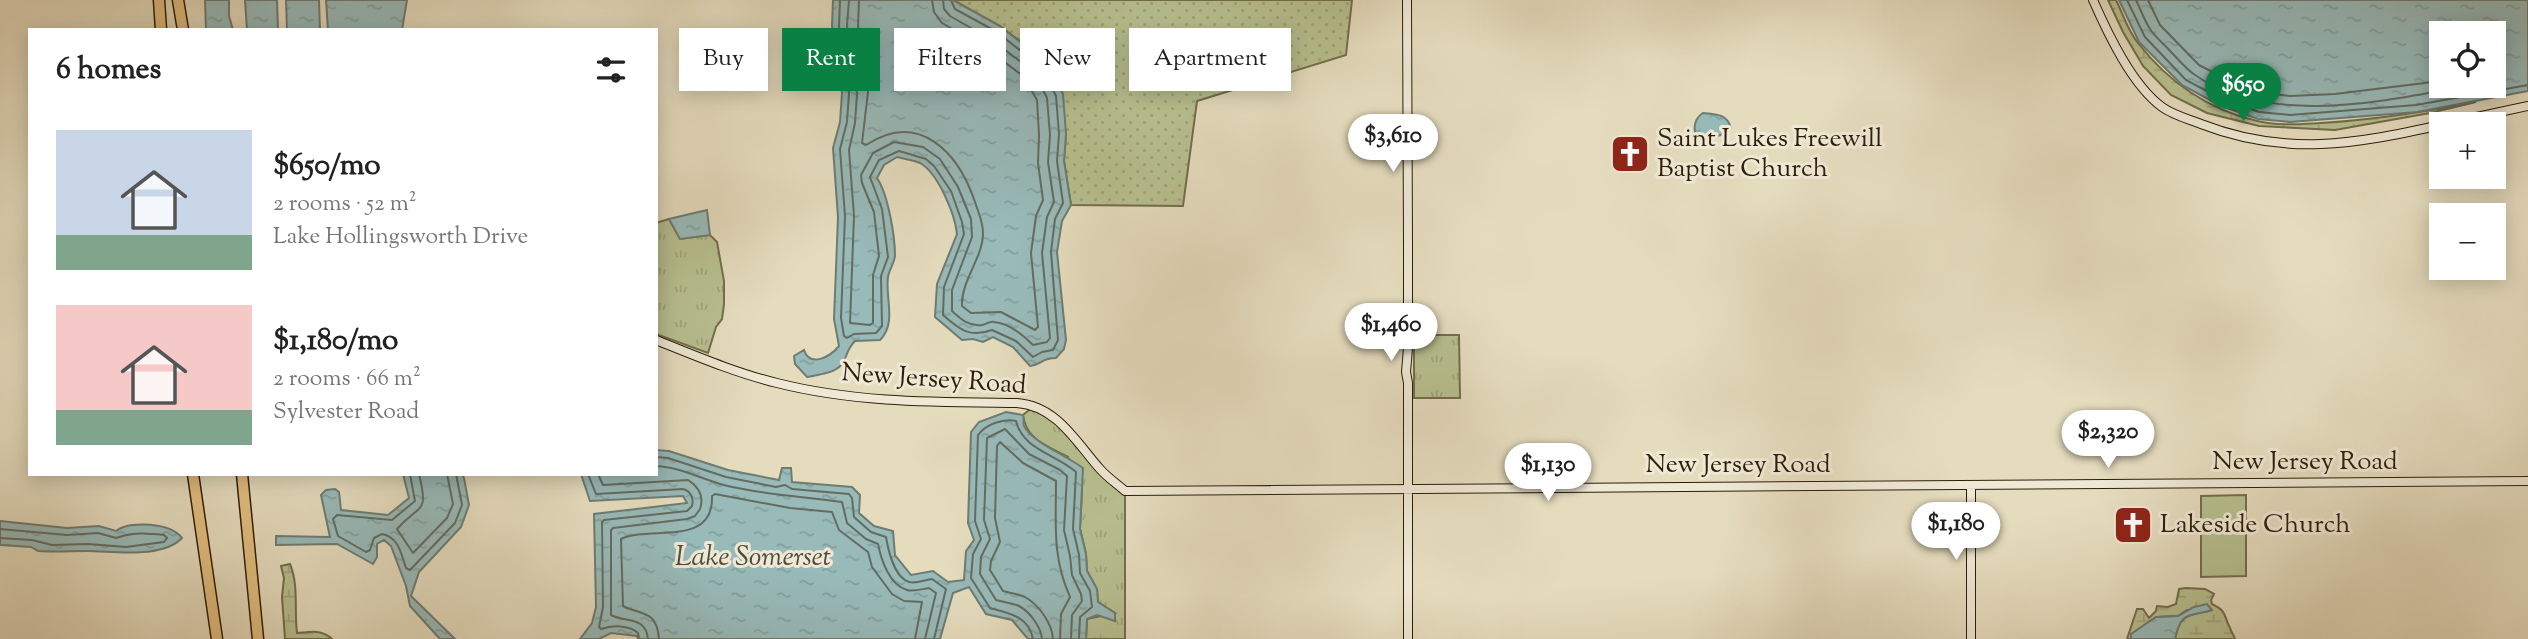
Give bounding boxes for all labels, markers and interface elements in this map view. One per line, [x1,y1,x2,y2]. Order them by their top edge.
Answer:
map controls [2429,21,2506,280]
button: locate [2429,21,2506,98]
chip: Buy [679,28,768,91]
chip: Rent [782,28,880,91]
chip: Filters [894,28,1006,91]
chip: New [1020,28,1115,91]
chip: Apartment [1129,28,1291,91]
text: 6 homes [56,49,161,92]
icon: filters [592,51,630,89]
pin: $650 [2202,64,2284,123]
text: $650 [2221,69,2265,102]
button: + [2429,112,2506,189]
pin: $3,610 [1336,114,1450,174]
text: $3,610 [1364,120,1422,153]
place label: Saint Lukes Freewill Baptist Church [1657,121,1883,188]
church icon: Saint Lukes Freewill Baptist Church [1609,133,1651,175]
text: $650/mo [273,145,381,188]
icon: home [112,158,196,242]
text: 2 rooms · 52 m² [273,188,416,221]
button: − [2429,203,2506,280]
text: Lake Hollingsworth Drive [273,221,528,254]
pin: $1,460 [1334,304,1448,363]
text: $1,460 [1361,309,1421,342]
text: $1,180/mo [273,320,399,363]
icon: home [112,333,196,417]
street label: New Jersey Road [840,355,1028,405]
text: 2 rooms · 66 m² [273,363,421,396]
text: Sylvester Road [273,396,419,429]
pin: $2,320 [2051,410,2165,470]
text: $2,320 [2078,416,2139,449]
pin: $1,130 [1491,444,1605,503]
street label: New Jersey Road [2212,444,2398,481]
street label: New Jersey Road [1645,447,1831,484]
text: $1,130 [1521,449,1575,482]
pin: $1,180 [1899,503,2013,562]
church icon: Lakeside Church [2112,504,2154,546]
place label: Lakeside Church [2160,507,2351,544]
text: $1,180 [1927,508,1985,541]
water label: Lake Somerset [675,538,831,578]

